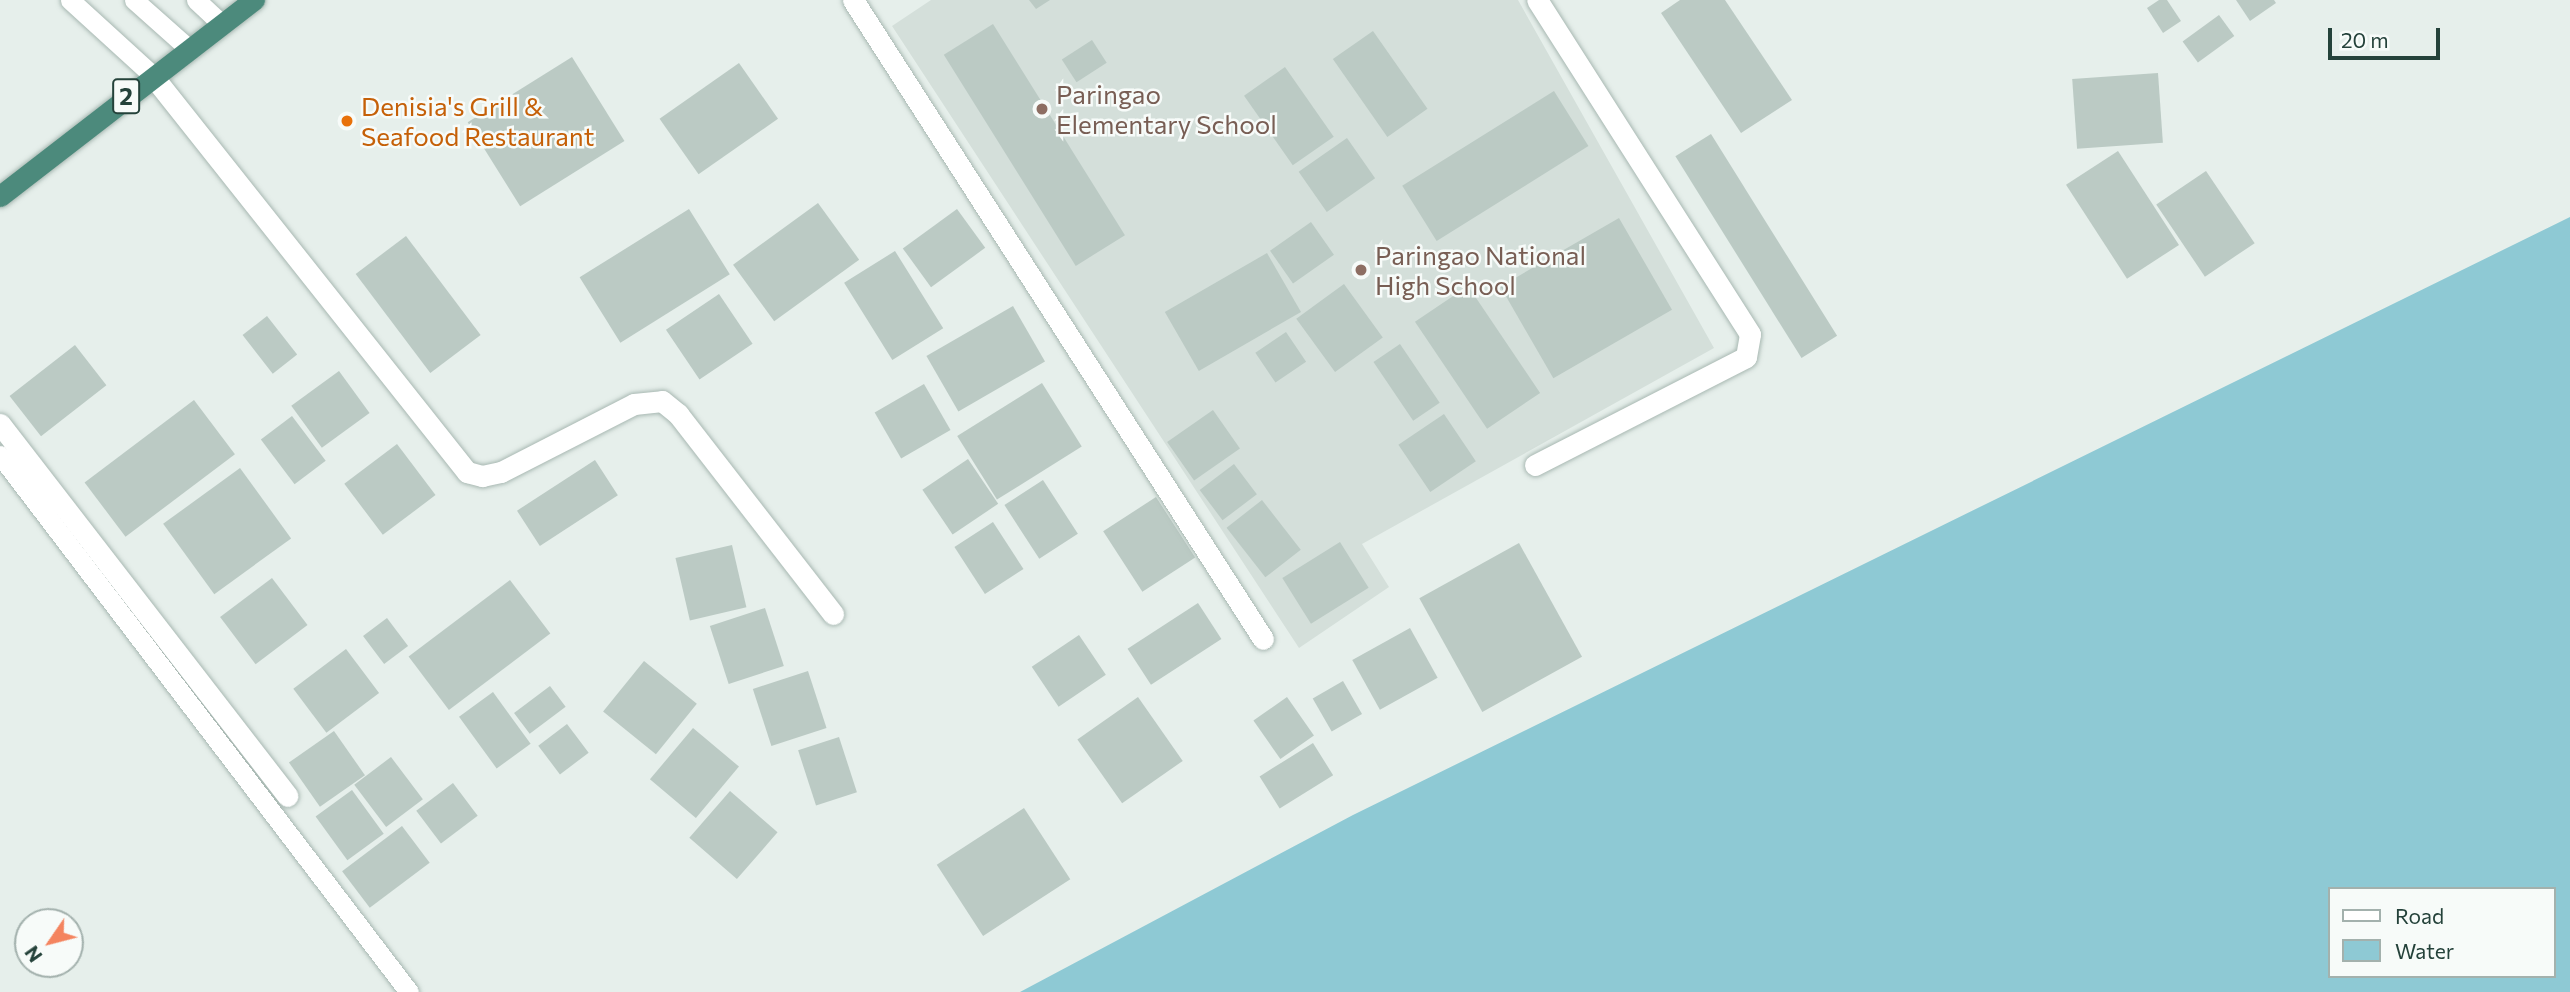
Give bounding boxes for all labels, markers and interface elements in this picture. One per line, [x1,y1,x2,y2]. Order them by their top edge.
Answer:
scale bar [2332,14,2444,58]
text: 20 m [2341,27,2389,52]
road number: 2 [112,76,140,116]
place label: Paringao Elementary School [1056,78,1277,140]
place label: Denisia's Grill & Seafood Restaurant [361,90,594,152]
marker: Paringao Elementary School [1034,101,1050,117]
marker: Denisia's Grill & Seafood Restaurant [339,113,355,129]
place label: Paringao National High School [1375,239,1586,300]
marker: Paringao National High School [1353,262,1369,278]
legend [2328,887,2556,978]
text: Road [2395,903,2444,928]
north arrow [14,908,84,978]
text: Water [2395,938,2454,963]
text: N [20,942,47,967]

